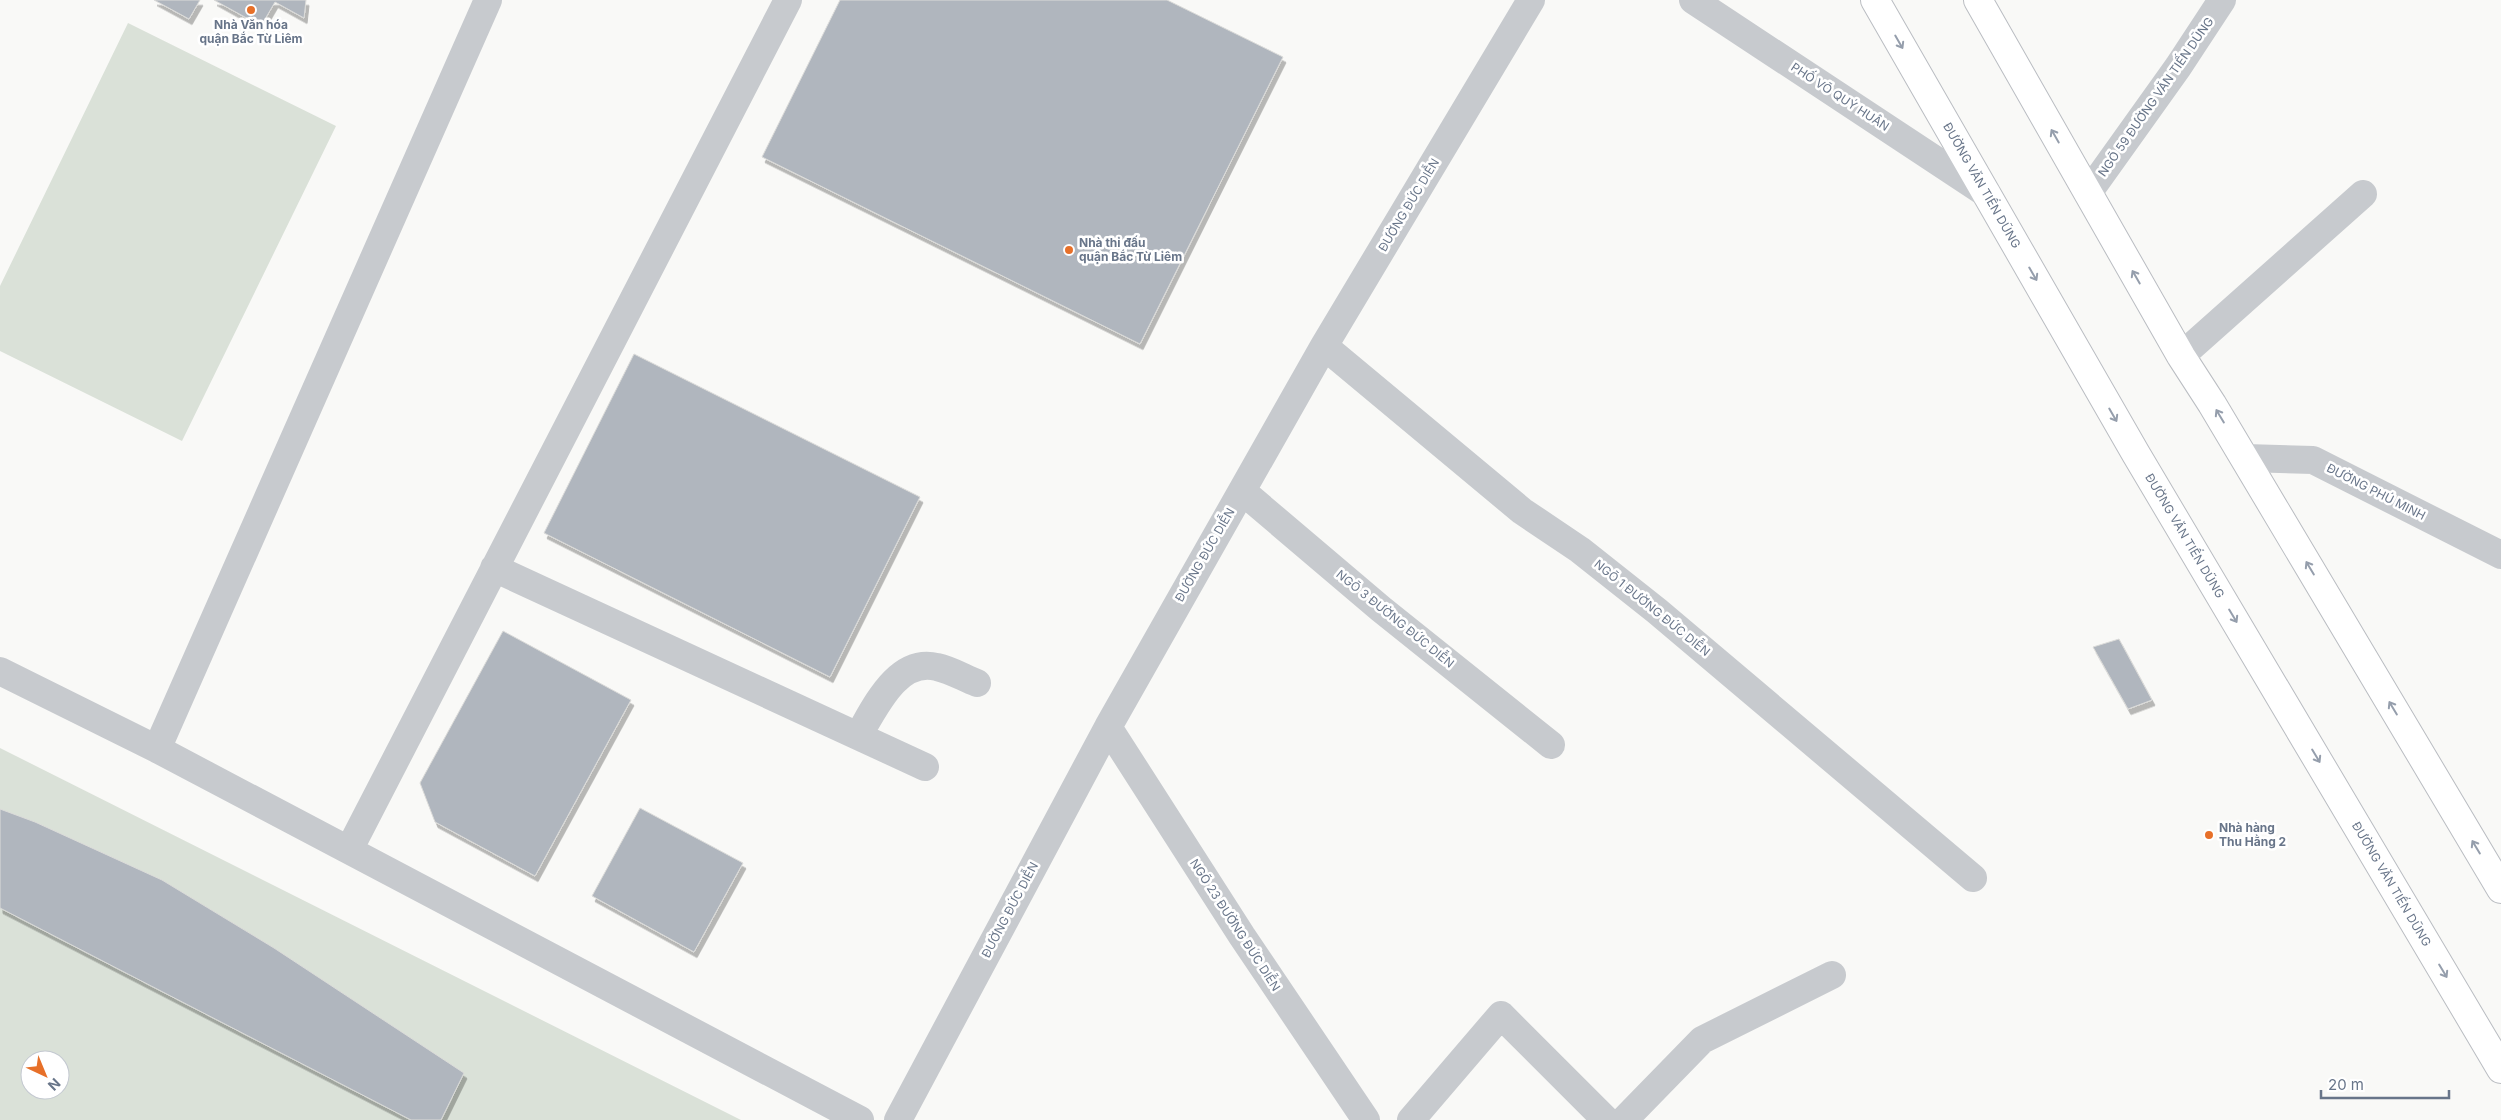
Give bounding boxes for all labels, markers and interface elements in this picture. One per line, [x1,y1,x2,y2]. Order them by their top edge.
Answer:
marker: Nhà Văn hóa quận Bắc Từ Liêm [245,4,257,16]
street label: NGÕ 59 ĐƯỜNG VĂN TIẾN DŨNG [2093,13,2217,179]
place label: Nhà Văn hóa quận Bắc Từ Liêm [199,17,303,46]
one-way arrow [1895,35,1905,49]
street label: PHỐ VÕ QUÝ HUÂN [1788,58,1893,134]
street label: ĐƯỜNG VĂN TIẾN DŨNG [1940,120,2024,251]
one-way arrow [2050,129,2060,143]
street label: ĐƯỜNG ĐỨC DIỄN [1373,154,1442,254]
place label: Nhà thi đấu quận Bắc Từ Liêm [1079,235,1182,264]
marker: Nhà thi đấu quận Bắc Từ Liêm [1063,244,1075,256]
one-way arrow [2028,266,2038,281]
one-way arrow [2131,269,2141,284]
one-way arrow [2109,407,2119,422]
one-way arrow [2214,410,2224,424]
street label: ĐƯỜNG PHÚ MINH [2324,460,2428,523]
street label: ĐƯỜNG VĂN TIẾN DŨNG [2142,471,2228,601]
street label: ĐƯỜNG ĐỨC DIỄN [1170,504,1238,604]
street label: NGÕ 1 ĐƯỜNG ĐỨC DIỄN [1591,555,1715,659]
one-way arrow [2305,561,2314,576]
street label: NGÕ 3 ĐƯỜNG ĐỨC DIỄN [1333,565,1459,671]
one-way arrow [2228,609,2238,623]
one-way arrow [2388,701,2398,715]
one-way arrow [2311,748,2321,762]
street label: ĐƯỜNG VĂN TIẾN DŨNG [2349,819,2435,949]
place label: Nhà hàng Thu Hằng 2 [2219,820,2286,849]
marker: Nhà hàng Thu Hằng 2 [2203,829,2215,841]
one-way arrow [2471,841,2481,855]
street label: NGÕ 23 ĐƯỜNG ĐỨC DIỄN [1187,855,1285,994]
street label: ĐƯỜNG ĐỨC DIỄN [976,859,1041,960]
one-way arrow [2439,963,2448,978]
north arrow [20,1050,70,1100]
scale bar [2321,1068,2448,1100]
text: N [45,1075,64,1095]
text: 20 m [2328,1075,2364,1094]

